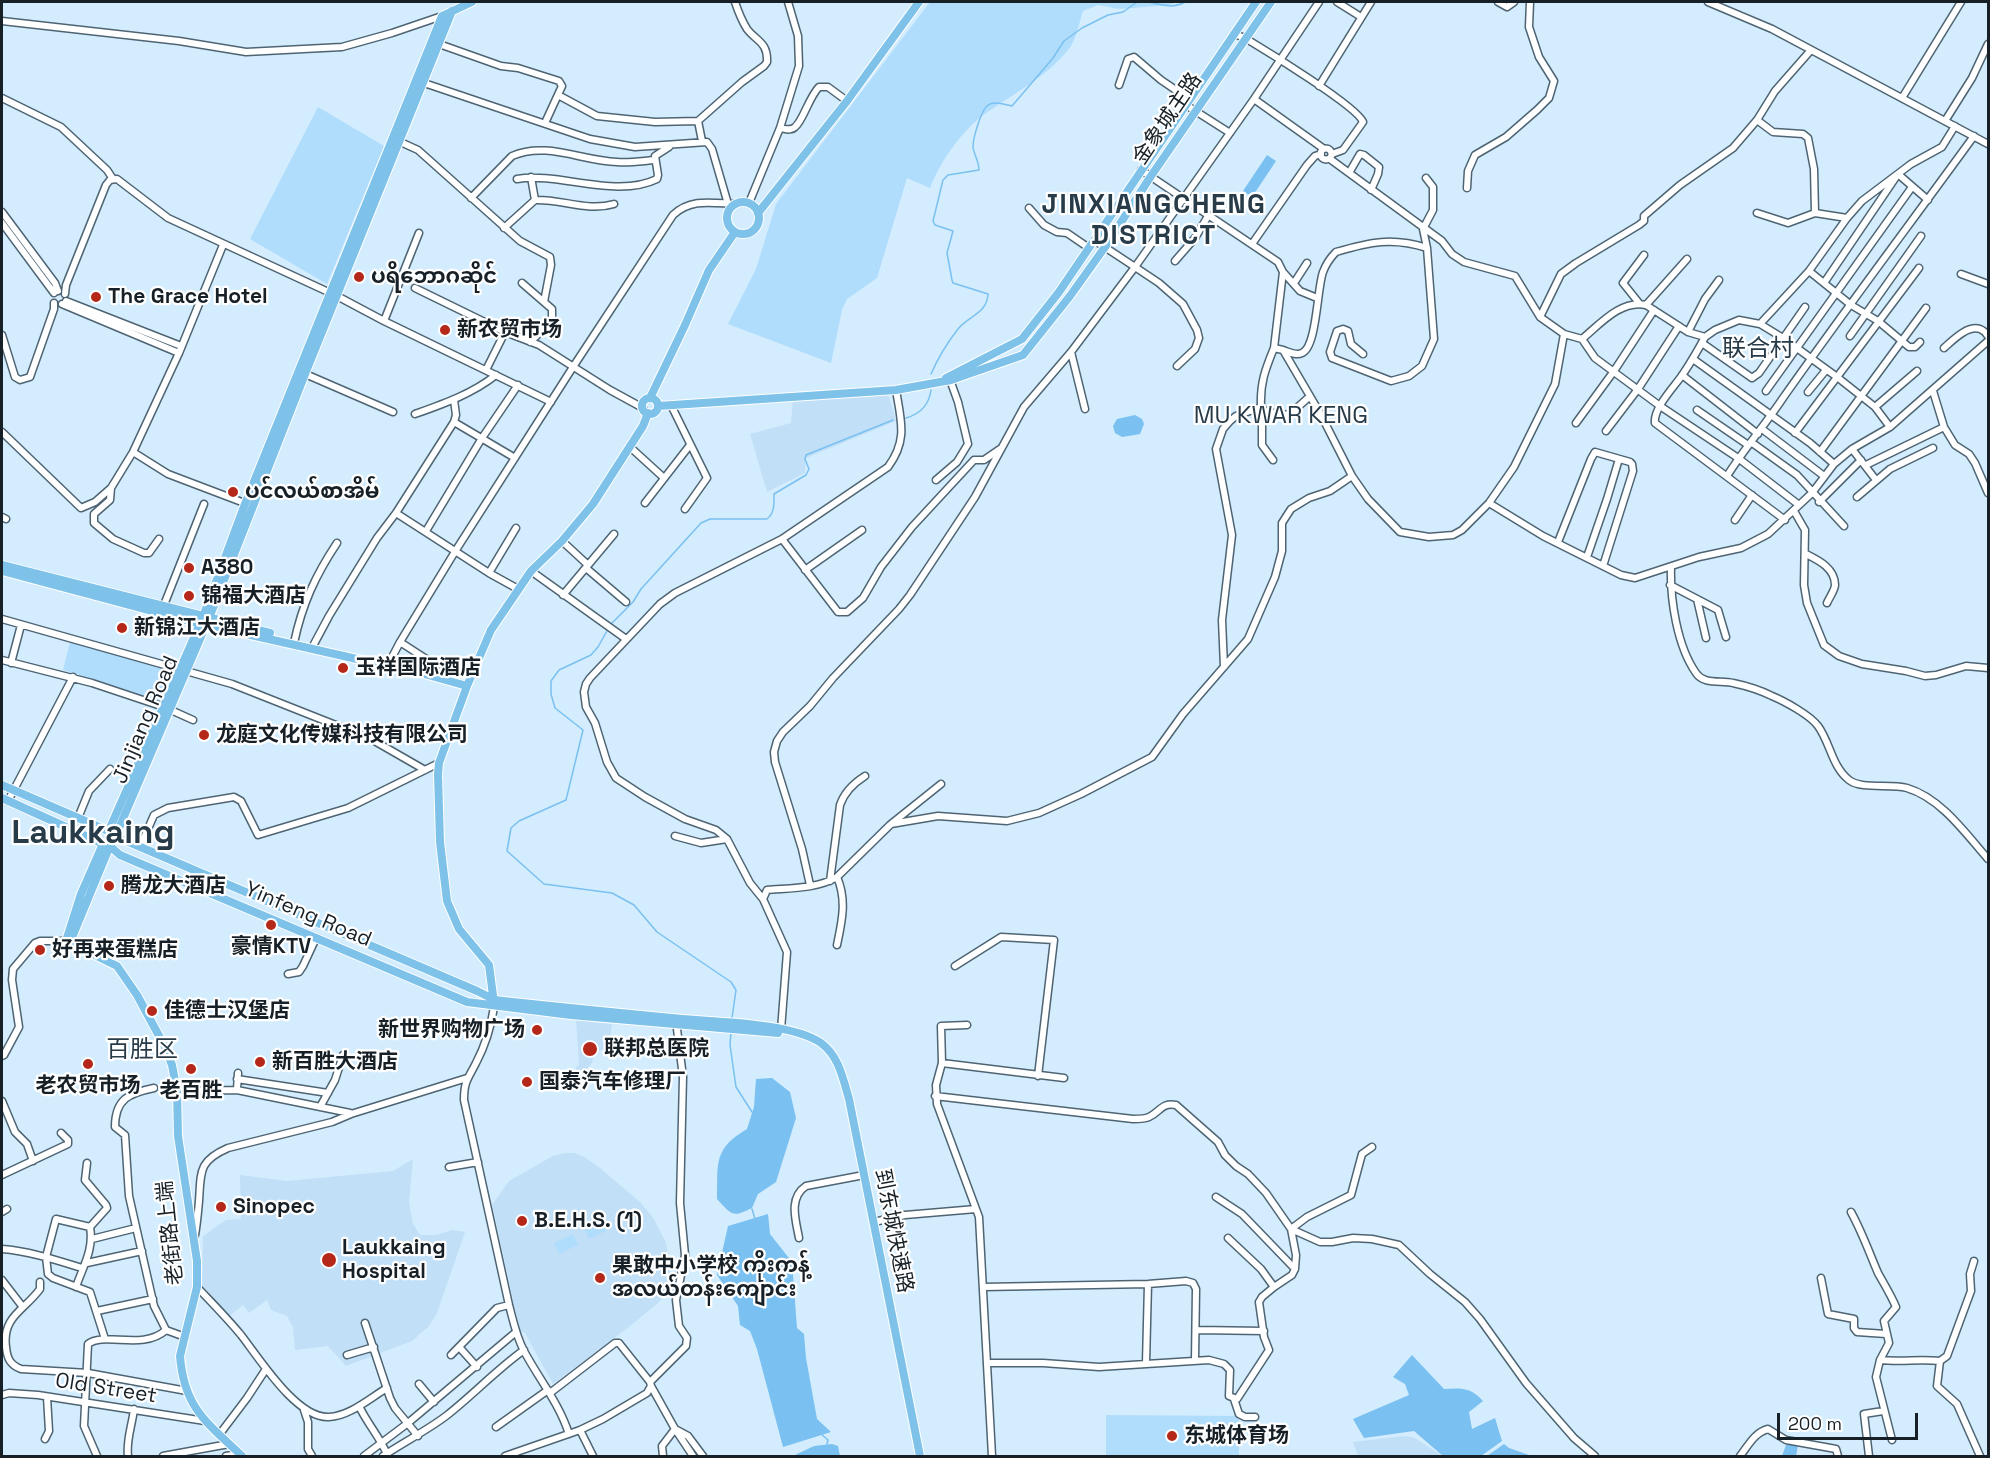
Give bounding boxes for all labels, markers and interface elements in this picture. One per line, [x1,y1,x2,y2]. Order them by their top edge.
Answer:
street label: 金象城主路 [1128,68,1208,170]
district label: JINXIANGCHENG DISTRICT [1042,190,1266,253]
place label: ပရိဘောဂဆိုင် [371,264,497,290]
marker: ပရိဘောဂဆိုင် [352,270,366,284]
place label: The Grace Hotel [108,284,268,310]
marker: The Grace Hotel [89,290,103,304]
place label: 新农贸市场 [457,317,562,343]
marker: 新农贸市场 [438,323,452,337]
district label: 联合村 [1722,335,1794,363]
district label: MU KWAR KENG [1185,402,1377,430]
place label: ပင်လယ်စာအိမ် [245,479,379,505]
marker: ပင်လယ်စာအိမ် [226,485,240,499]
place label: A380 [201,555,253,581]
marker: A380 [182,561,196,575]
place label: 锦福大酒店 [201,583,306,609]
marker: 锦福大酒店 [182,589,196,603]
place label: 新锦江大酒店 [134,615,260,641]
marker: 新锦江大酒店 [115,621,129,635]
street label: Jinjiang Road [108,652,184,788]
place label: 玉祥国际酒店 [355,655,481,681]
marker: 玉祥国际酒店 [336,661,350,675]
place label: 龙庭文化传媒科技有限公司 [216,722,468,748]
marker: 龙庭文化传媒科技有限公司 [197,728,211,742]
district label: Laukkaing [12,814,174,854]
place label: 腾龙大酒店 [121,873,226,899]
street label: Yinfeng Road [241,877,375,953]
marker: 腾龙大酒店 [102,879,116,893]
marker: 豪情KTV [264,918,278,932]
place label: 豪情KTV [231,934,311,960]
place label: 好再来蛋糕店 [52,937,178,963]
marker: 好再来蛋糕店 [33,943,47,957]
place label: 佳德士汉堡店 [164,998,290,1024]
marker: 佳德士汉堡店 [145,1004,159,1018]
place label: 新世界购物广场 [378,1017,525,1043]
marker: 新世界购物广场 [530,1023,544,1037]
district label: 百胜区 [106,1036,178,1064]
place label: 联邦总医院 [604,1036,709,1062]
marker: 联邦总医院 [581,1040,599,1058]
place label: 新百胜大酒店 [272,1049,398,1075]
marker: 新百胜大酒店 [253,1055,267,1069]
marker: 老农贸市场 [81,1057,95,1071]
marker: 老百胜 [184,1062,198,1076]
place label: 国泰汽车修理厂 [539,1069,686,1095]
place label: 老农贸市场 [36,1073,140,1099]
marker: 国泰汽车修理厂 [520,1075,534,1089]
place label: 老百胜 [160,1078,222,1104]
street label: 到东城快速路 [869,1167,917,1295]
street label: 老街路上端 [153,1179,189,1287]
place label: Sinopec [233,1194,315,1220]
marker: Sinopec [214,1200,228,1214]
place label: B.E.H.S. (1) [534,1208,642,1234]
marker: B.E.H.S. (1) [515,1214,529,1228]
place label: Laukkaing Hospital [342,1235,446,1285]
marker: Laukkaing Hospital [320,1251,338,1269]
place label: 果敢中小学校 ကိုးကန့် အလယ်တန်းကျောင်း [612,1253,810,1303]
marker: 果敢中小学校 ကိုးကန့် အလယ်တန်းကျောင်း [593,1271,607,1285]
street label: Old Street [54,1369,158,1409]
scale bar [1780,1401,1921,1439]
text: 200 m [1788,1412,1842,1435]
place label: 东城体育场 [1184,1423,1289,1449]
marker: 东城体育场 [1165,1429,1179,1443]

